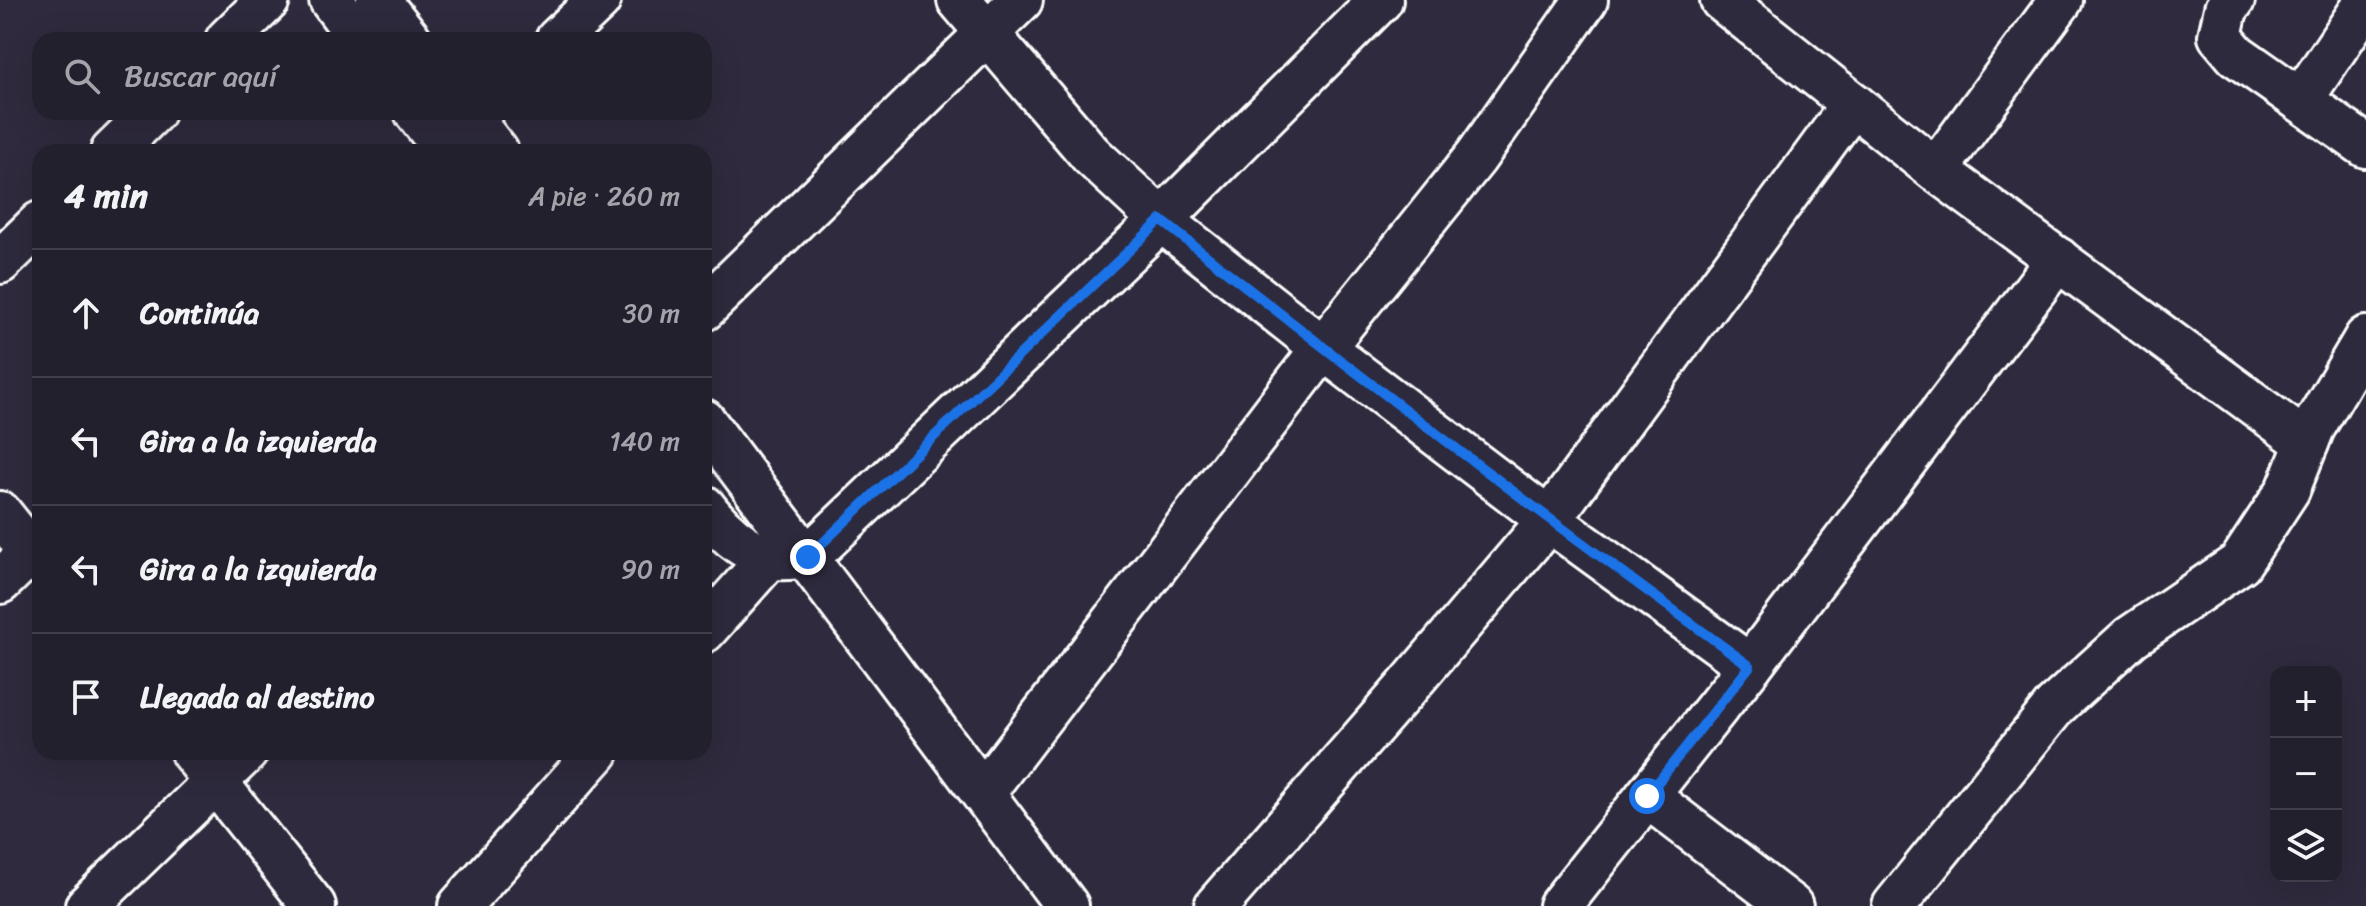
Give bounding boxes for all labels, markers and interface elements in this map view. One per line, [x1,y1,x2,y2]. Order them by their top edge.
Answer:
search box [32,32,712,120]
text: Buscar aquí [124,49,277,103]
icon: search [60,54,104,98]
text: 4 min [64,166,148,226]
text: A pie · 260 m [528,173,680,219]
text: Continúa [140,286,259,340]
text: 30 m [623,290,680,336]
icon: ahead [64,291,108,335]
text: Gira a la izquierda [140,414,377,468]
text: 140 m [609,418,680,464]
icon: left [64,419,108,463]
route end [790,539,826,575]
text: Gira a la izquierda [140,542,377,596]
text: 90 m [621,546,680,592]
icon: left [64,547,108,591]
map controls [2270,666,2342,882]
button: + [2270,666,2342,738]
text: Llegada al destino [140,670,374,724]
icon: arrive [64,675,108,719]
button: − [2270,738,2342,810]
route start [1629,778,1665,814]
button: layers [2270,810,2342,882]

